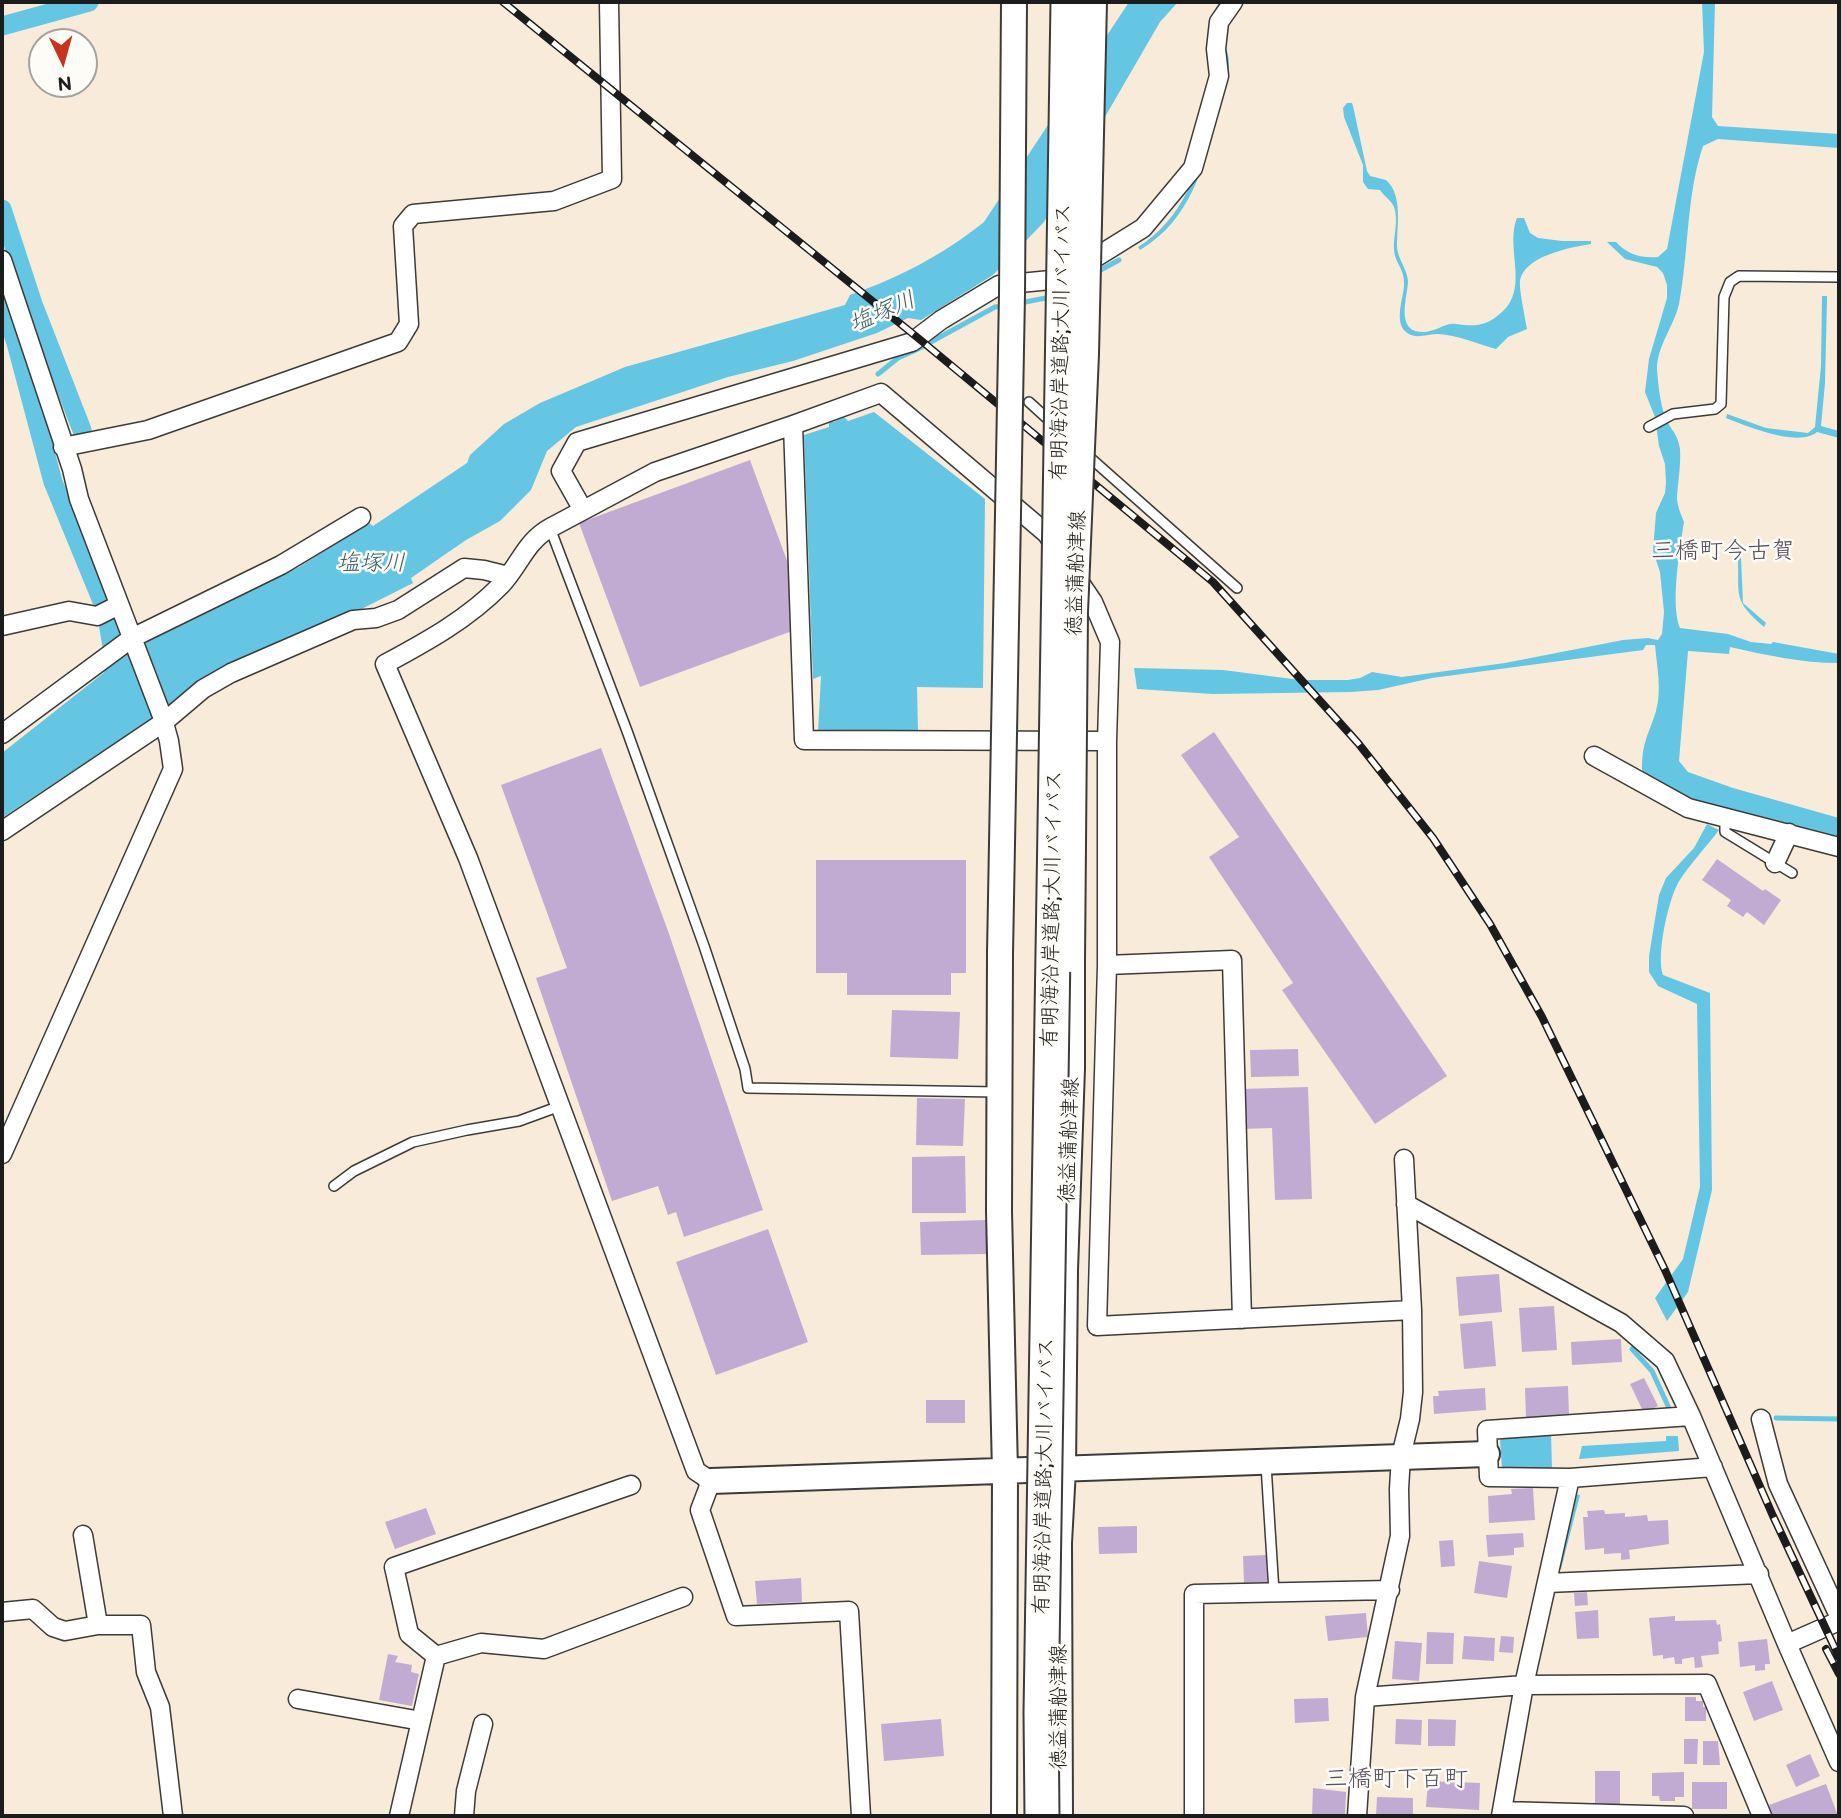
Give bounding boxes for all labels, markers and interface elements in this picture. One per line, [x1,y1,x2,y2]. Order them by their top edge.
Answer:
north arrow [28,28,98,98]
text: N [57,70,73,95]
street label: 有明海沿岸道路;大川バイパス [1047,203,1077,481]
water label: 塩塚川 [846,287,920,339]
street label: 徳益蒲船津線 [1062,510,1092,636]
district label: 三橋町今古賀 [1651,538,1795,566]
water label: 塩塚川 [337,550,405,578]
street label: 有明海沿岸道路;大川バイパス [1038,770,1068,1048]
street label: 徳益蒲船津線 [1055,1077,1085,1203]
street label: 有明海沿岸道路;大川バイパス [1030,1337,1060,1615]
street label: 徳益蒲船津線 [1047,1644,1073,1770]
district label: 三橋町下百町 [1324,1766,1468,1794]

